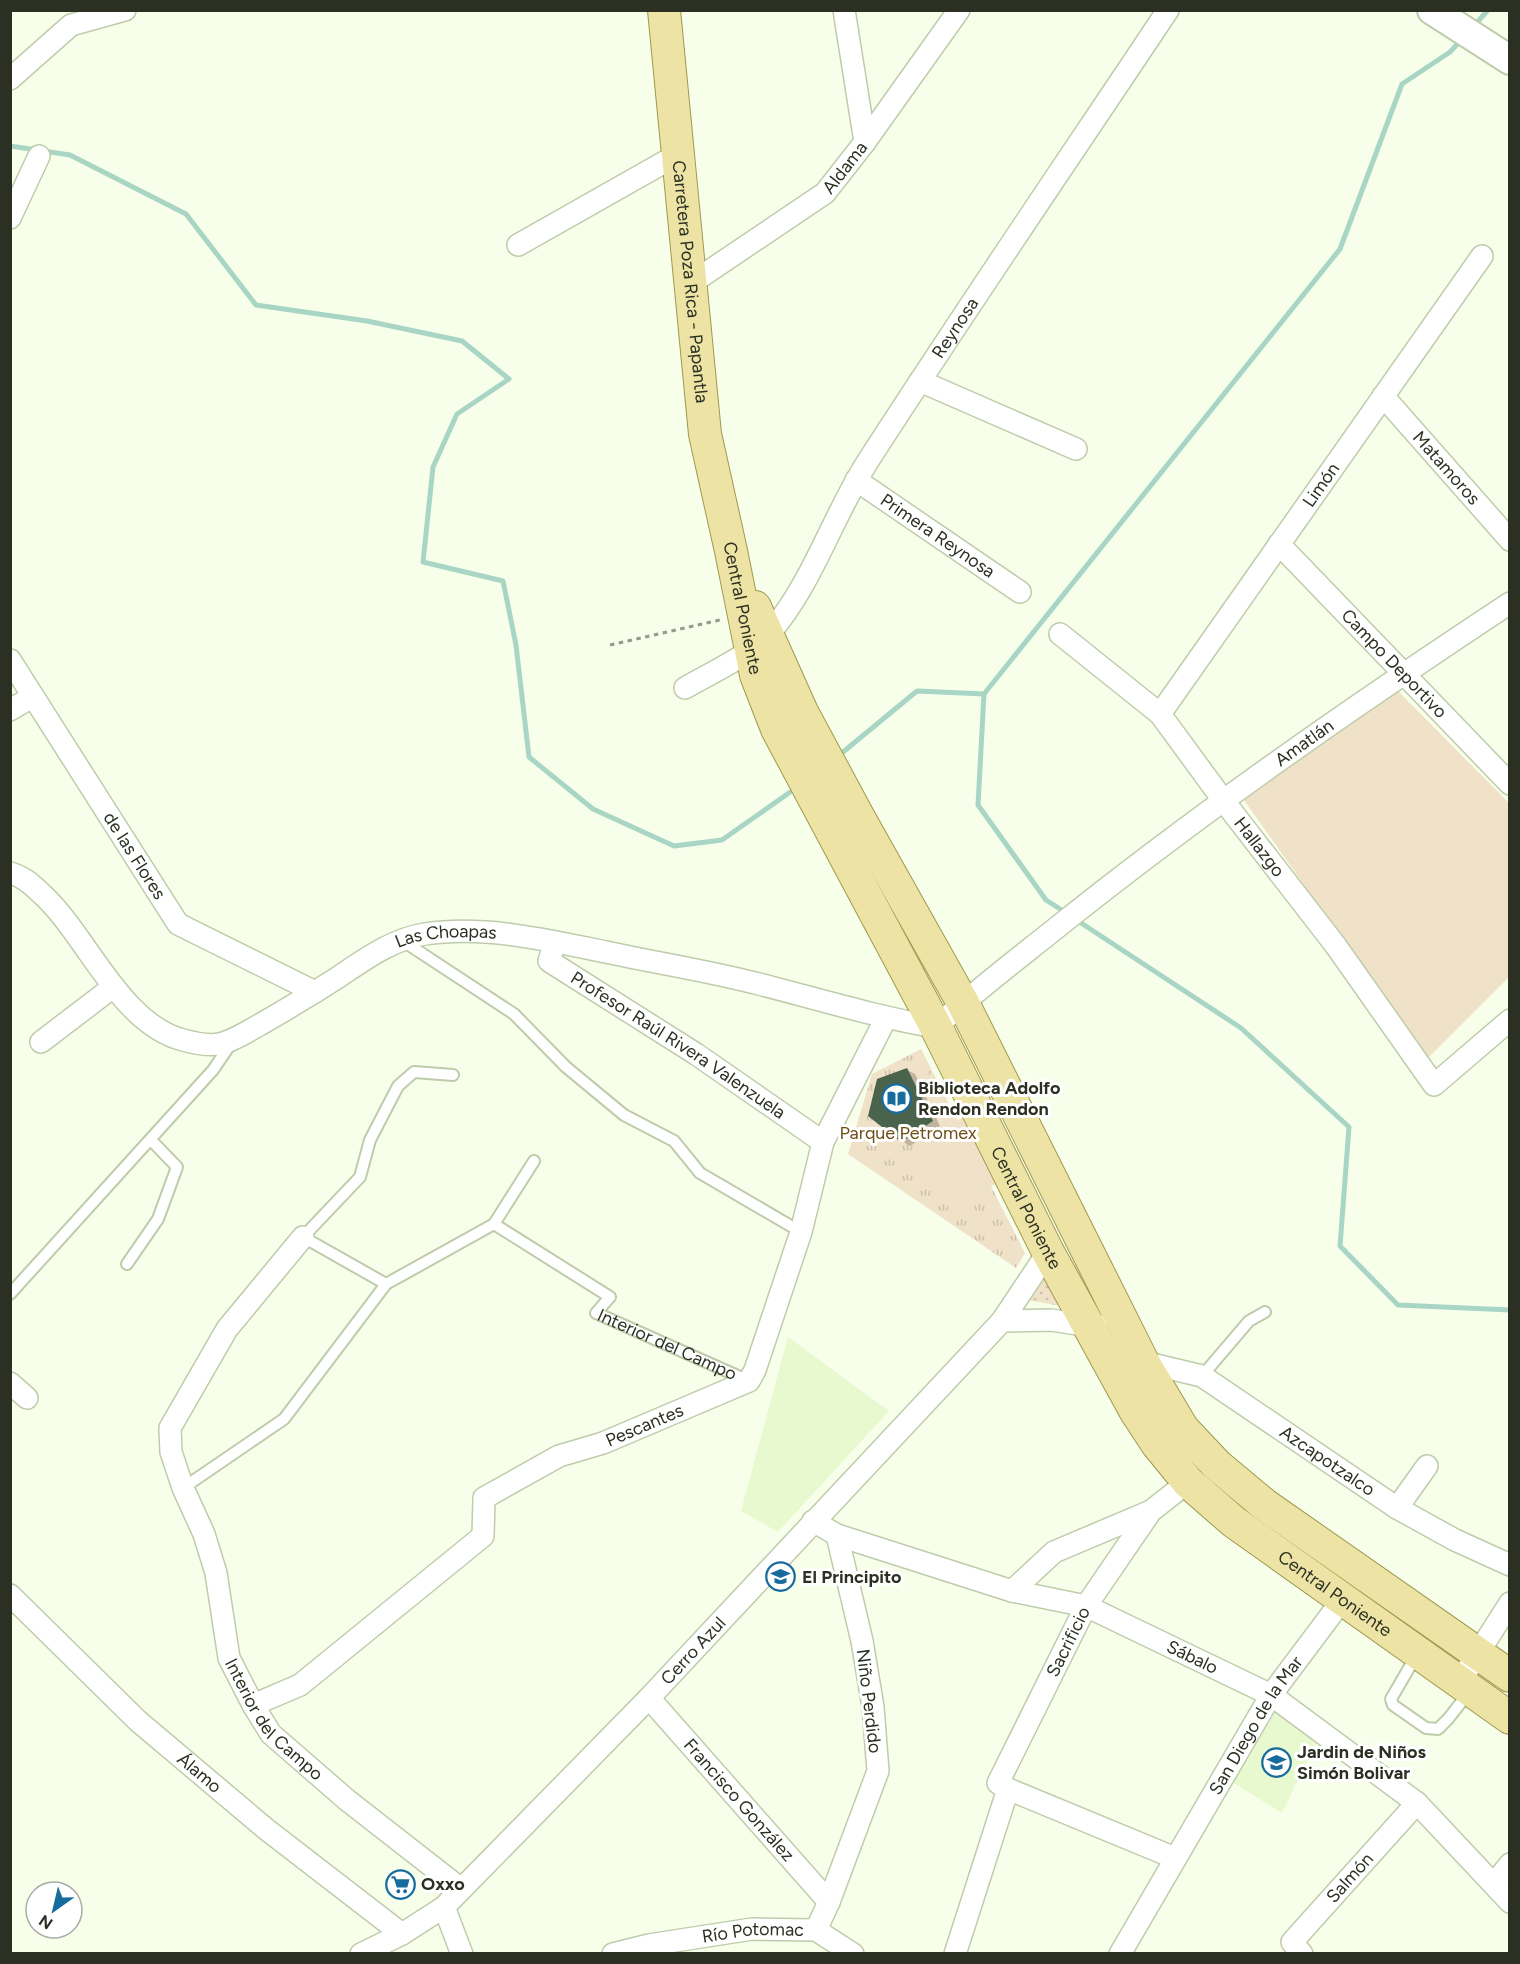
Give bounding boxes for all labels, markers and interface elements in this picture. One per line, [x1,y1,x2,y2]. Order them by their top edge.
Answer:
street label: Aldama [818,137,872,198]
street label: Carretera Poza Rica - Papantla [668,159,713,404]
street label: Reynosa [927,293,983,363]
street label: Matamoros [1408,427,1485,509]
street label: Limón [1298,458,1344,511]
street label: Primera Reynosa [876,489,999,583]
street label: Central Poniente [718,540,767,676]
street label: Campo Deportivo [1337,604,1452,723]
street label: Amatlán [1271,715,1338,771]
street label: de las Flores [99,808,171,904]
street label: Hallazgo [1229,813,1289,881]
street label: Las Choapas [392,920,498,953]
street label: Profesor Raúl Rivera Valenzuela [567,967,790,1124]
place label: Biblioteca Adolfo Rendon Rendon [918,1077,1060,1120]
library icon: Biblioteca Adolfo Rendon Rendon [881,1082,913,1114]
park label: Parque Petromex [839,1122,977,1144]
street label: Central Poniente [986,1143,1066,1273]
street label: Interior del Campo [594,1304,740,1385]
street label: Pescantes [602,1399,687,1452]
street label: Azcapotzalco [1276,1421,1379,1501]
street label: Central Poniente [1274,1546,1396,1642]
school or university icon: El Principito [765,1561,797,1593]
place label: El Principito [802,1566,902,1588]
street label: Sacrificio [1042,1603,1095,1681]
street label: Cerro Azul [656,1612,730,1689]
street label: Sábalo [1163,1635,1222,1679]
street label: Niño Perdido [852,1648,886,1754]
street label: San Diego de la Mar [1204,1652,1307,1799]
street label: Interior del Campo [220,1655,328,1785]
street label: Francisco González [679,1734,799,1866]
place label: Jardin de Niños Simón Bolivar [1297,1741,1427,1784]
school or university icon: Jardin de Niños Simón Bolivar [1260,1746,1292,1778]
street label: Álamo [173,1748,226,1798]
street label: Salmón [1322,1848,1378,1907]
supermarket icon: Oxxo [384,1868,416,1900]
place label: Oxxo [421,1873,465,1895]
north arrow [24,1880,84,1940]
text: N [35,1911,56,1933]
street label: Río Potomac [700,1918,804,1948]

